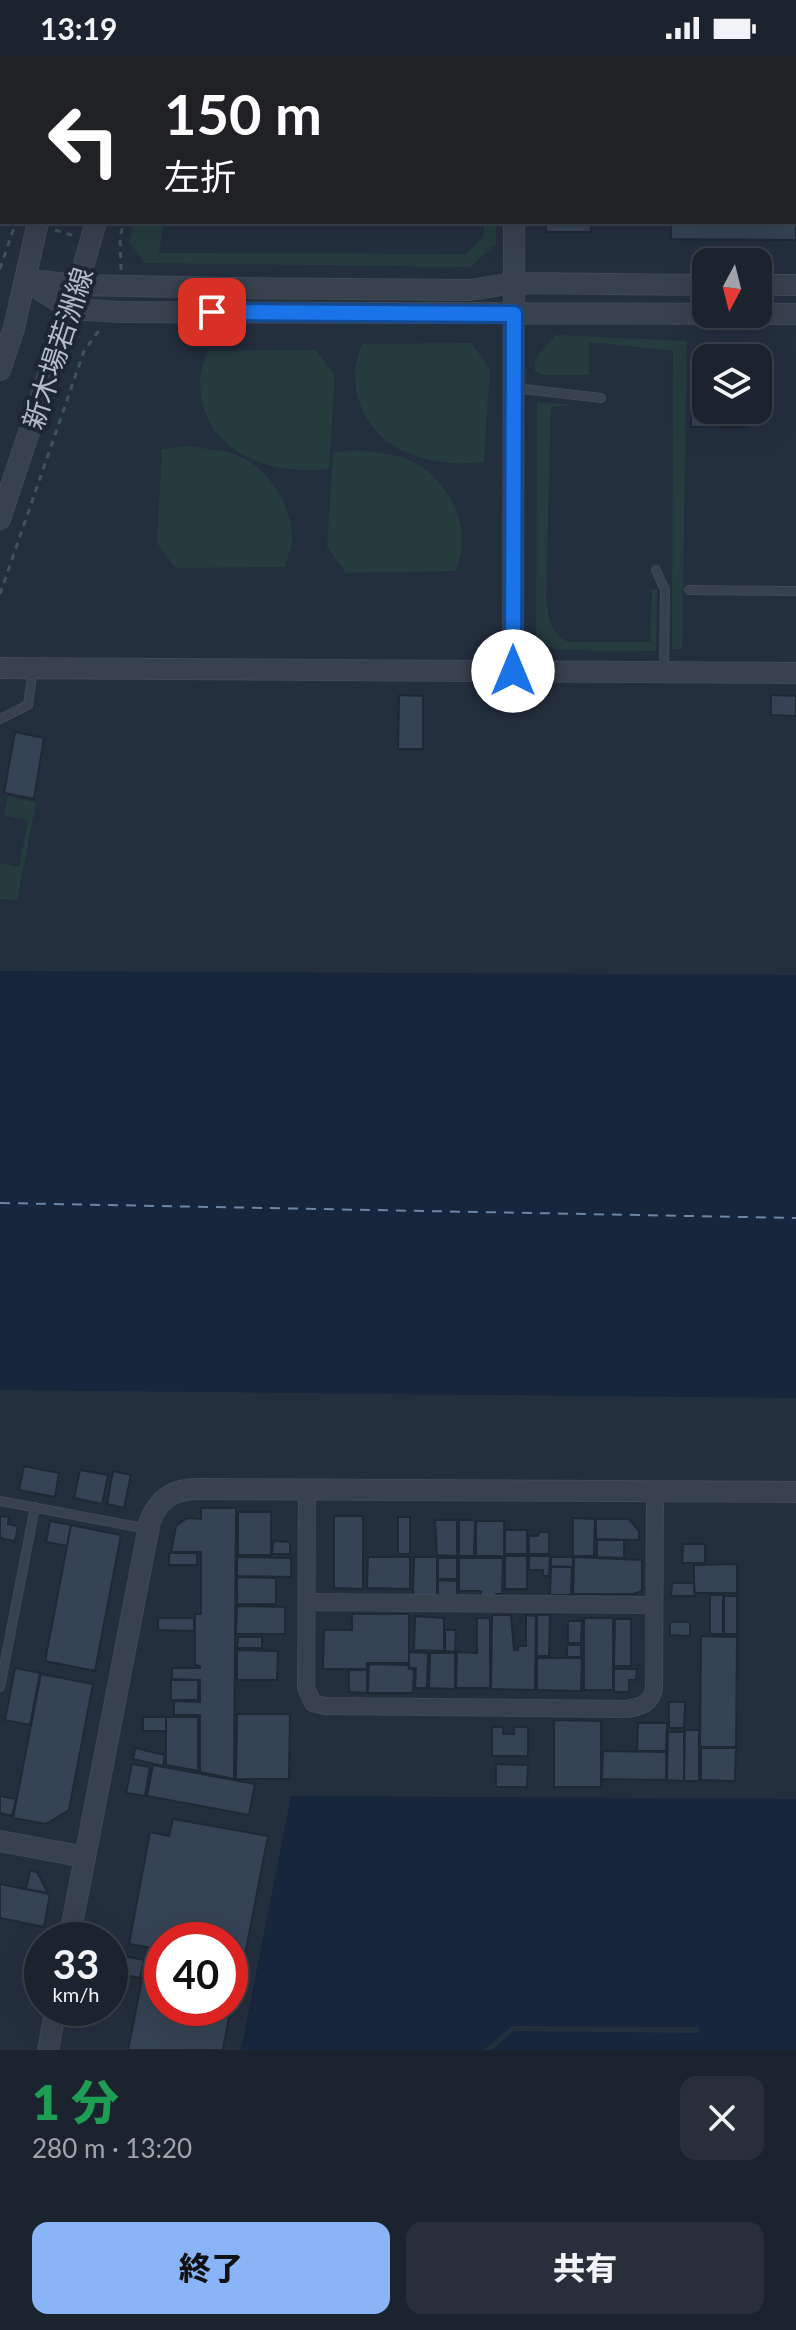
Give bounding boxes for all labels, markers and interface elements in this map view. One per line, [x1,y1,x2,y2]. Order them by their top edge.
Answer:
text: 13:19 [40,10,117,46]
text: 150 m [164,80,322,147]
icon: left [32,88,136,192]
text: 左折 [164,154,236,198]
north arrow [692,248,772,328]
map controls [692,248,772,424]
street label: 新木場若洲線 [15,263,99,433]
pin [178,278,246,346]
icon: arrive [190,290,234,334]
button: layers [692,344,772,424]
position arrow [471,629,555,713]
speed limit sign: 40 [144,1922,248,2026]
text: 33 [53,1940,99,1988]
text: km/h [53,1982,99,2006]
text: 1 分 [32,2073,119,2130]
button: close [680,2076,764,2160]
text: 280 m · 13:20 [32,2132,192,2164]
button: 終了 [32,2222,390,2314]
button: 共有 [406,2222,764,2314]

